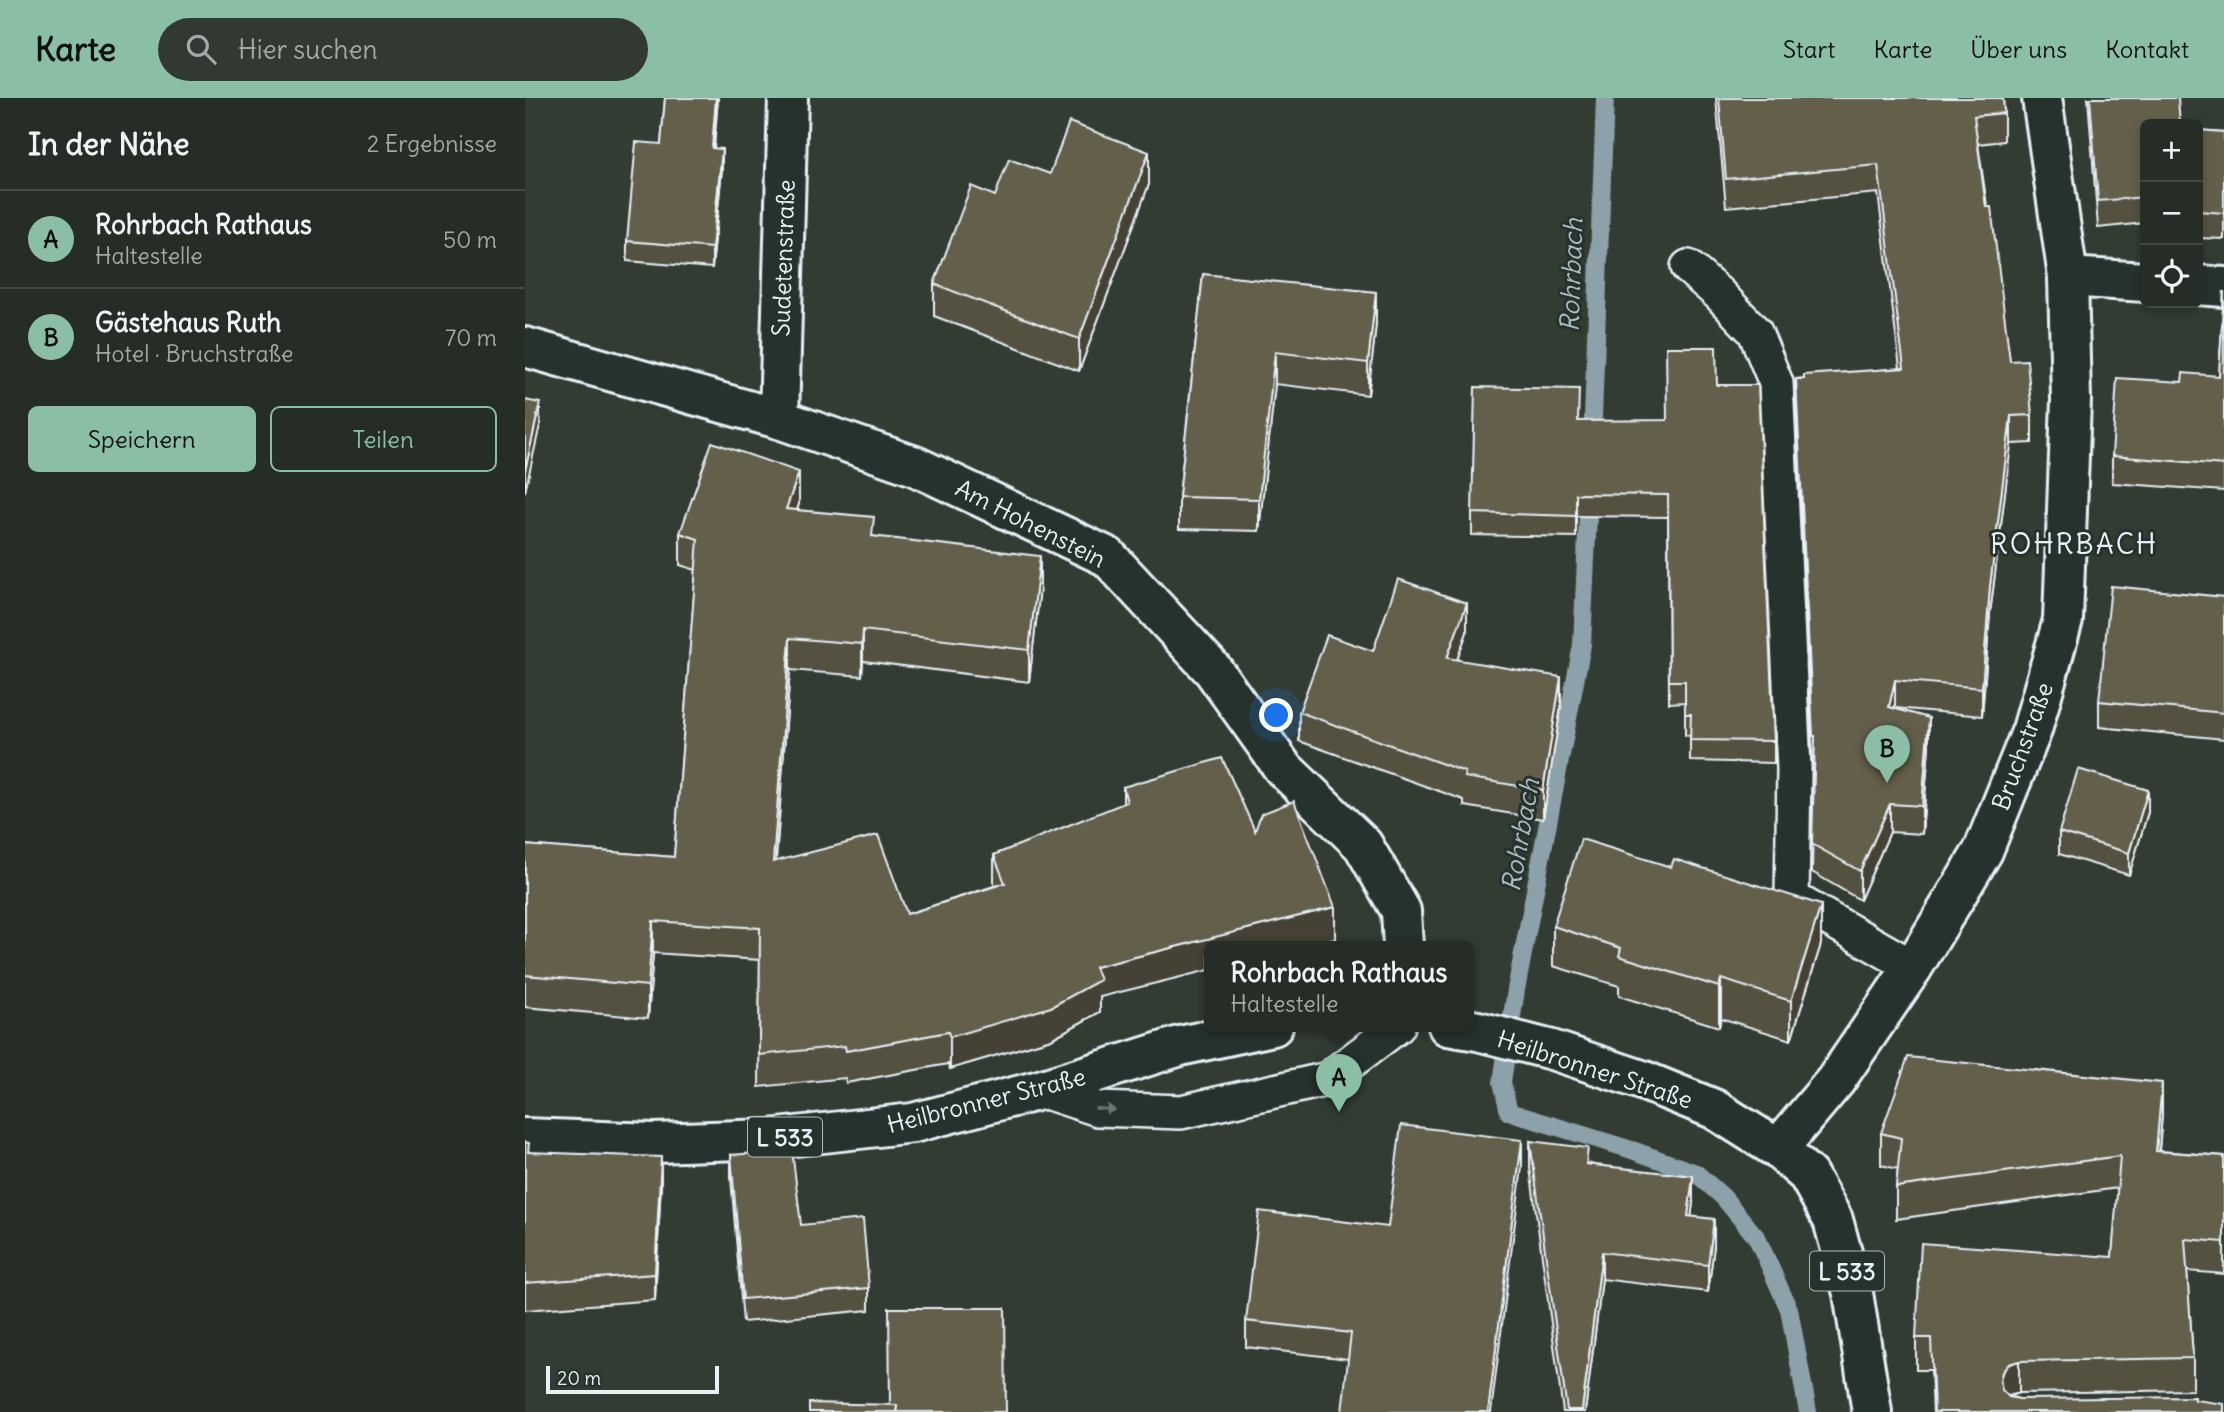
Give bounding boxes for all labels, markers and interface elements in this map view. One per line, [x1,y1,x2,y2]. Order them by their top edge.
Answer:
search box [158,18,648,81]
text: Karte [35,28,116,70]
icon: search [182,30,220,68]
text: Hier suchen [238,33,378,66]
text: Start [1783,34,1835,64]
text: Karte [1873,34,1932,64]
text: Über uns [1970,34,2067,64]
text: Kontakt [2105,34,2189,64]
map controls [2140,119,2203,308]
button: + [2140,119,2203,182]
text: In der Nähe [28,125,190,163]
text: 2 Ergebnisse [367,129,497,158]
street label: Sudetenstraße [765,179,801,337]
button: − [2140,182,2203,245]
text: Rohrbach Rathaus [95,208,312,241]
water label: Rohrbach [1553,217,1590,332]
text: A [44,225,58,254]
text: 50 m [443,225,497,254]
text: Haltestelle [95,241,203,270]
button: locate [2140,245,2203,308]
text: Gästehaus Ruth [95,306,281,339]
text: B [43,323,59,352]
text: 70 m [445,323,497,352]
text: Hotel · Bruchstraße [95,339,294,368]
button: Speichern [28,406,256,472]
button: Teilen [270,406,497,472]
street label: Am Hohenstein [951,472,1111,574]
district label: ROHRBACH [1990,526,2158,562]
street label: Bruchstraße [1985,678,2059,814]
your location [1259,698,1293,732]
pin: B [1864,725,1910,783]
water label: Rohrbach [1494,775,1546,894]
popup [1204,941,1474,1032]
text: Rohrbach Rathaus [1231,956,1447,989]
text: Haltestelle [1231,989,1338,1018]
street label: Heilbronner Straße [1494,1023,1696,1115]
pin: A [1316,1054,1362,1112]
street label: Heilbronner Straße [884,1061,1088,1139]
one-way arrow [1095,1104,1117,1115]
road number: L 533 [748,1118,822,1156]
road number: L 533 [1810,1252,1884,1290]
scale bar [546,1363,719,1395]
text: 20 m [557,1366,601,1390]

